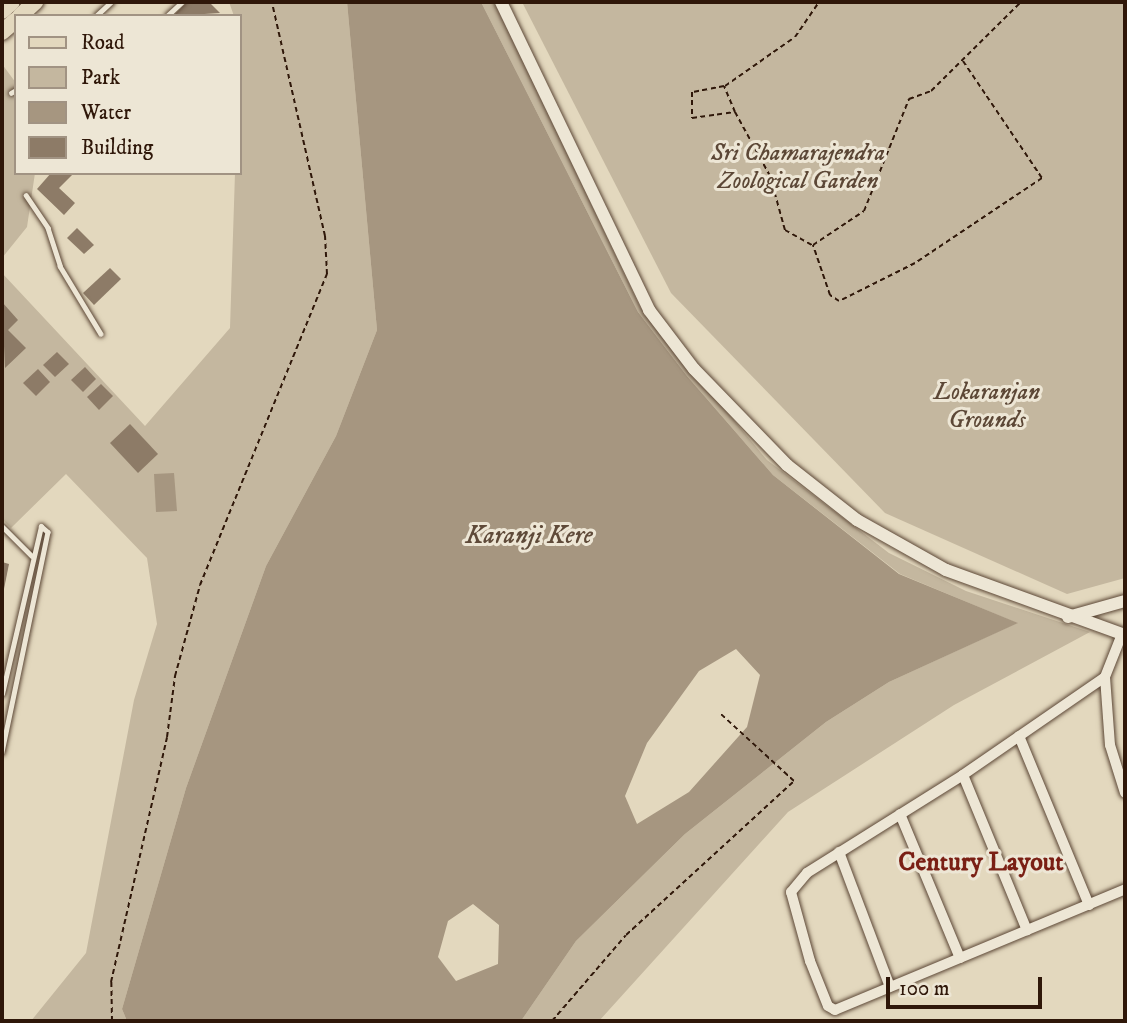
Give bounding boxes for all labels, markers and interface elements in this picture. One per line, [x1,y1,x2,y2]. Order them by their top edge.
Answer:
legend [14,14,242,175]
text: Road [81,30,125,56]
text: Park [81,65,120,91]
text: Water [81,100,131,126]
text: Building [81,135,153,161]
park label: Sri Chamarajendra Zoological Garden [711,140,885,196]
park label: Lokaranjan Grounds [934,379,1040,435]
water label: Karanji Kere [465,520,593,552]
district label: Century Layout [898,847,1064,879]
scale bar [889,964,1045,1008]
text: 100 m [899,976,950,1002]

